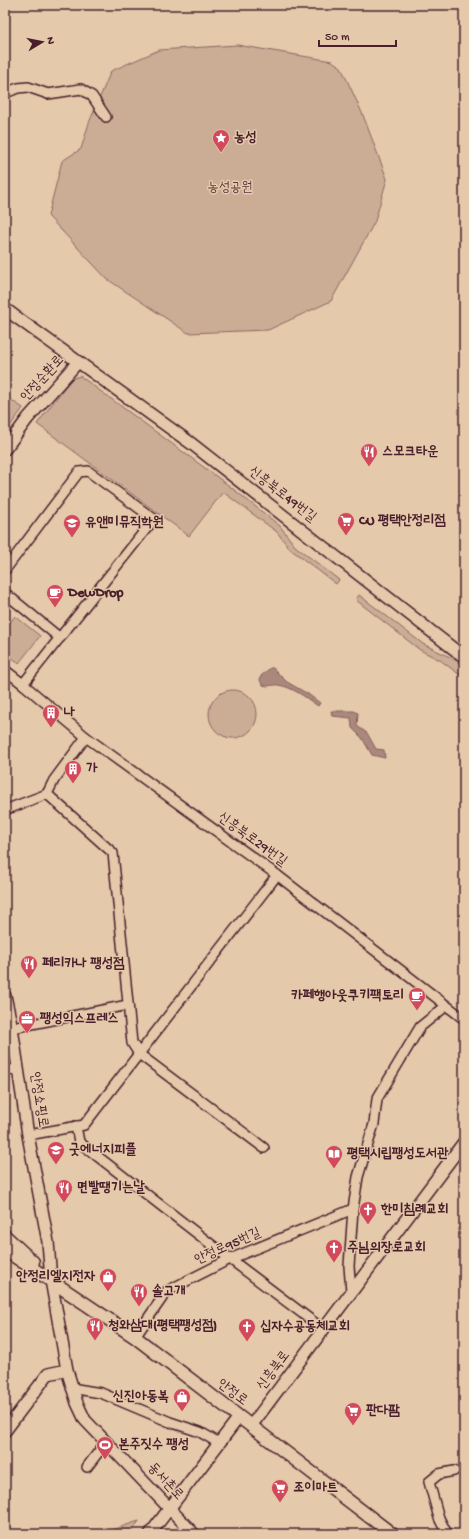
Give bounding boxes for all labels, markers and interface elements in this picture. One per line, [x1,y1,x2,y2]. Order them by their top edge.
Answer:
north arrow [22,22,62,62]
scale bar [319,22,396,48]
text: 50 m [325,31,350,45]
text: N [43,36,56,45]
place icon: 농성 [211,128,231,153]
place label: 농성 [234,130,257,147]
park label: 농성공원 [207,180,253,197]
street label: 안정순환로 [18,352,68,406]
restaurant icon: 스모크타운 [359,442,379,467]
place label: 스모크타운 [382,444,438,461]
street label: 신흥북로49번길 [245,463,320,527]
supermarket icon: CU 평택안정리점 [336,511,356,536]
school or university icon: 유앤미뮤직학원 [62,513,82,538]
place label: CU 평택안정리점 [358,513,446,530]
place label: 유앤미뮤직학원 [85,515,164,532]
cafe icon: DewDrop [45,583,65,608]
place label: DewDrop [66,585,124,602]
building icon: 나 [41,703,61,728]
place label: 나 [64,705,75,722]
building icon: 가 [63,759,83,784]
place label: 가 [86,761,98,778]
street label: 신흥북로29번길 [214,809,291,871]
restaurant icon: 페리카나 팽성점 [19,954,39,979]
place label: 페리카나 팽성점 [42,956,125,973]
cafe icon: 카페행아웃쿠키팩토리 [407,986,427,1011]
place label: 카페행아웃쿠키팩토리 [291,988,404,1005]
office icon: 팽성익스프레스 [17,1009,37,1034]
place label: 팽성익스프레스 [39,1011,119,1028]
street label: 안정쇼핑로 [25,1071,51,1129]
school or university icon: 굿에너지피플 [46,1140,66,1165]
place label: 굿에너지피플 [69,1142,137,1159]
library icon: 평택시립팽성도서관 [324,1144,344,1169]
place label: 평택시립팽성도서관 [346,1146,449,1163]
restaurant icon: 면빨땡기는날 [54,1178,74,1203]
place label: 면빨땡기는날 [77,1180,145,1197]
church icon: 한미침례교회 [358,1200,378,1225]
place label: 한미침례교회 [380,1202,449,1219]
street label: 안정로95번길 [192,1225,264,1269]
church icon: 주님의장로교회 [324,1238,344,1263]
place label: 주님의장로교회 [347,1240,426,1257]
shop icon: 안정리엘지전자 [98,1267,118,1292]
place label: 안정리엘지전자 [16,1269,96,1286]
restaurant icon: 솔고개 [129,1282,149,1307]
place label: 솔고개 [152,1283,186,1301]
restaurant icon: 청와삼대(평택팽성점) [85,1316,105,1341]
church icon: 십자수공동체교회 [237,1317,257,1342]
place label: 청와삼대(평택팽성점) [108,1318,217,1335]
place label: 십자수공동체교회 [260,1319,350,1336]
street label: 신흥북로 [254,1348,294,1394]
street label: 안정로 [213,1376,251,1410]
shop icon: 신진아동복 [172,1387,192,1412]
place label: 신진아동복 [113,1389,169,1406]
supermarket icon: 판다팜 [343,1401,363,1426]
place label: 판다팜 [366,1403,401,1420]
sports icon: 본주짓수 팽성 [95,1435,115,1460]
place label: 본주짓수 팽성 [118,1437,189,1454]
street label: 동서촌로 [143,1460,187,1504]
supermarket icon: 조이마트 [270,1478,290,1503]
place label: 조이마트 [293,1480,338,1497]

